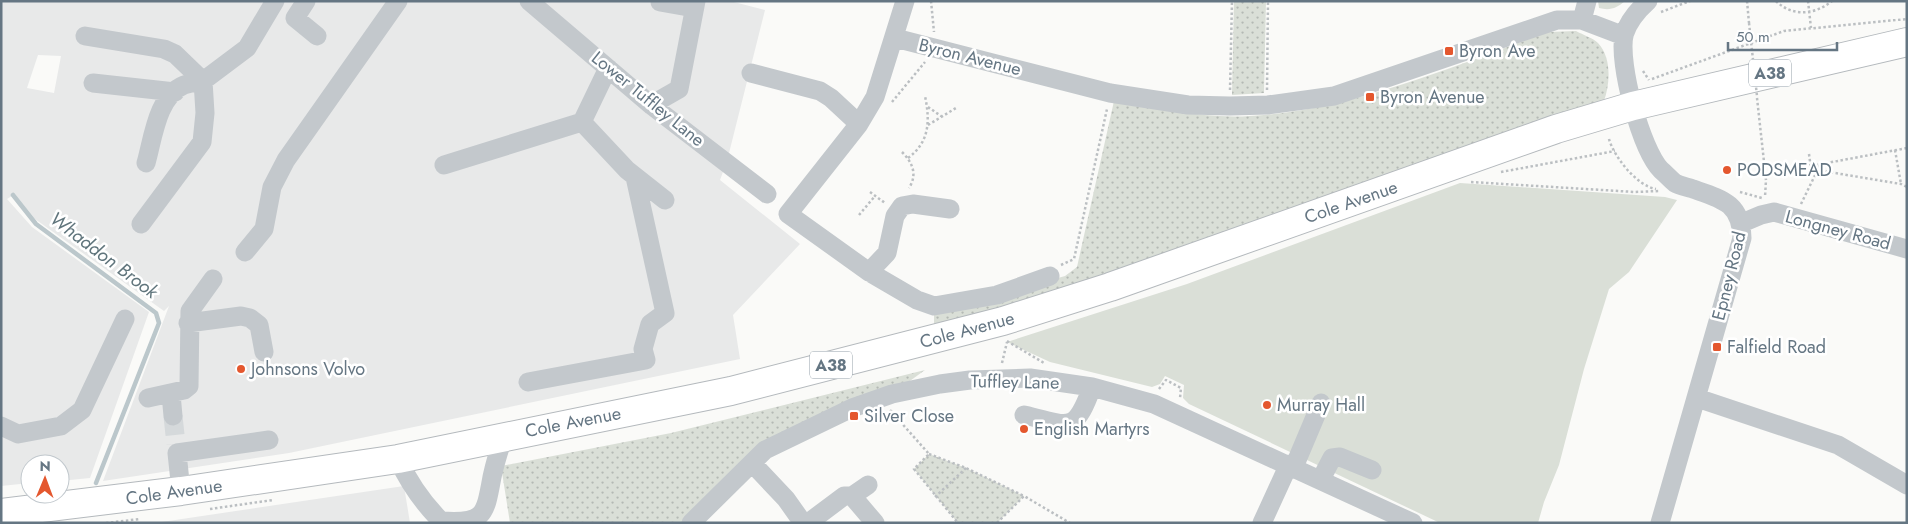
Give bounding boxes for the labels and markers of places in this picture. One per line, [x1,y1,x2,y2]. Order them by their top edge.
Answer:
place label: Byron Ave [1459,38,1535,64]
marker: Byron Ave [1443,45,1455,57]
place label: Byron Avenue [1380,84,1485,110]
marker: Byron Avenue [1364,91,1376,103]
place label: PODSMEAD [1737,157,1832,183]
marker: PODSMEAD [1721,164,1733,176]
place label: Falfield Road [1727,334,1826,360]
marker: Falfield Road [1711,341,1723,353]
place label: Johnsons Volvo [249,356,365,382]
marker: Johnsons Volvo [235,363,247,375]
place label: Murray Hall [1277,392,1365,418]
marker: Murray Hall [1261,399,1273,411]
place label: Silver Close [864,403,954,429]
marker: Silver Close [848,410,860,422]
place label: English Martyrs [1034,416,1150,442]
marker: English Martyrs [1018,423,1030,435]

